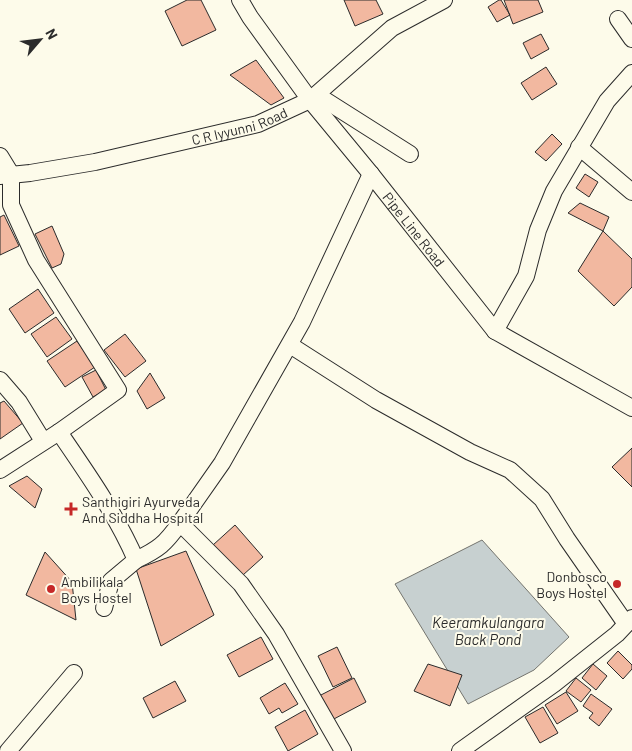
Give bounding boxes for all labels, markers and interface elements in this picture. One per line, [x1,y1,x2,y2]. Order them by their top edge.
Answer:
north arrow [15,15,65,65]
text: N [42,26,62,42]
street label: C R Iyyunni Road [190,103,290,148]
street label: Pipe Line Road [380,188,449,270]
place label: Santhigiri Ayurveda And Siddha Hospital [82,493,203,526]
marker: Santhigiri Ayurveda And Siddha Hospital [64,502,78,516]
place label: Donbosco Boys Hostel [536,568,607,601]
place label: Ambilikala Boys Hostel [61,573,132,606]
marker: Donbosco Boys Hostel [611,578,623,590]
marker: Ambilikala Boys Hostel [45,583,57,595]
water label: Keeramkulangara Back Pond [432,613,544,648]

